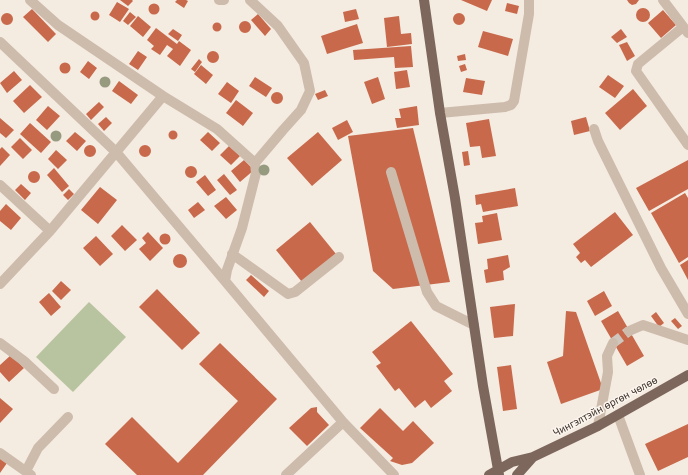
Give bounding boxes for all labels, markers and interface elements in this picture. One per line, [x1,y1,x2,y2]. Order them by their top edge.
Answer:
street label: Чингэлтэйн өргөн чөлөө [550,372,660,440]

